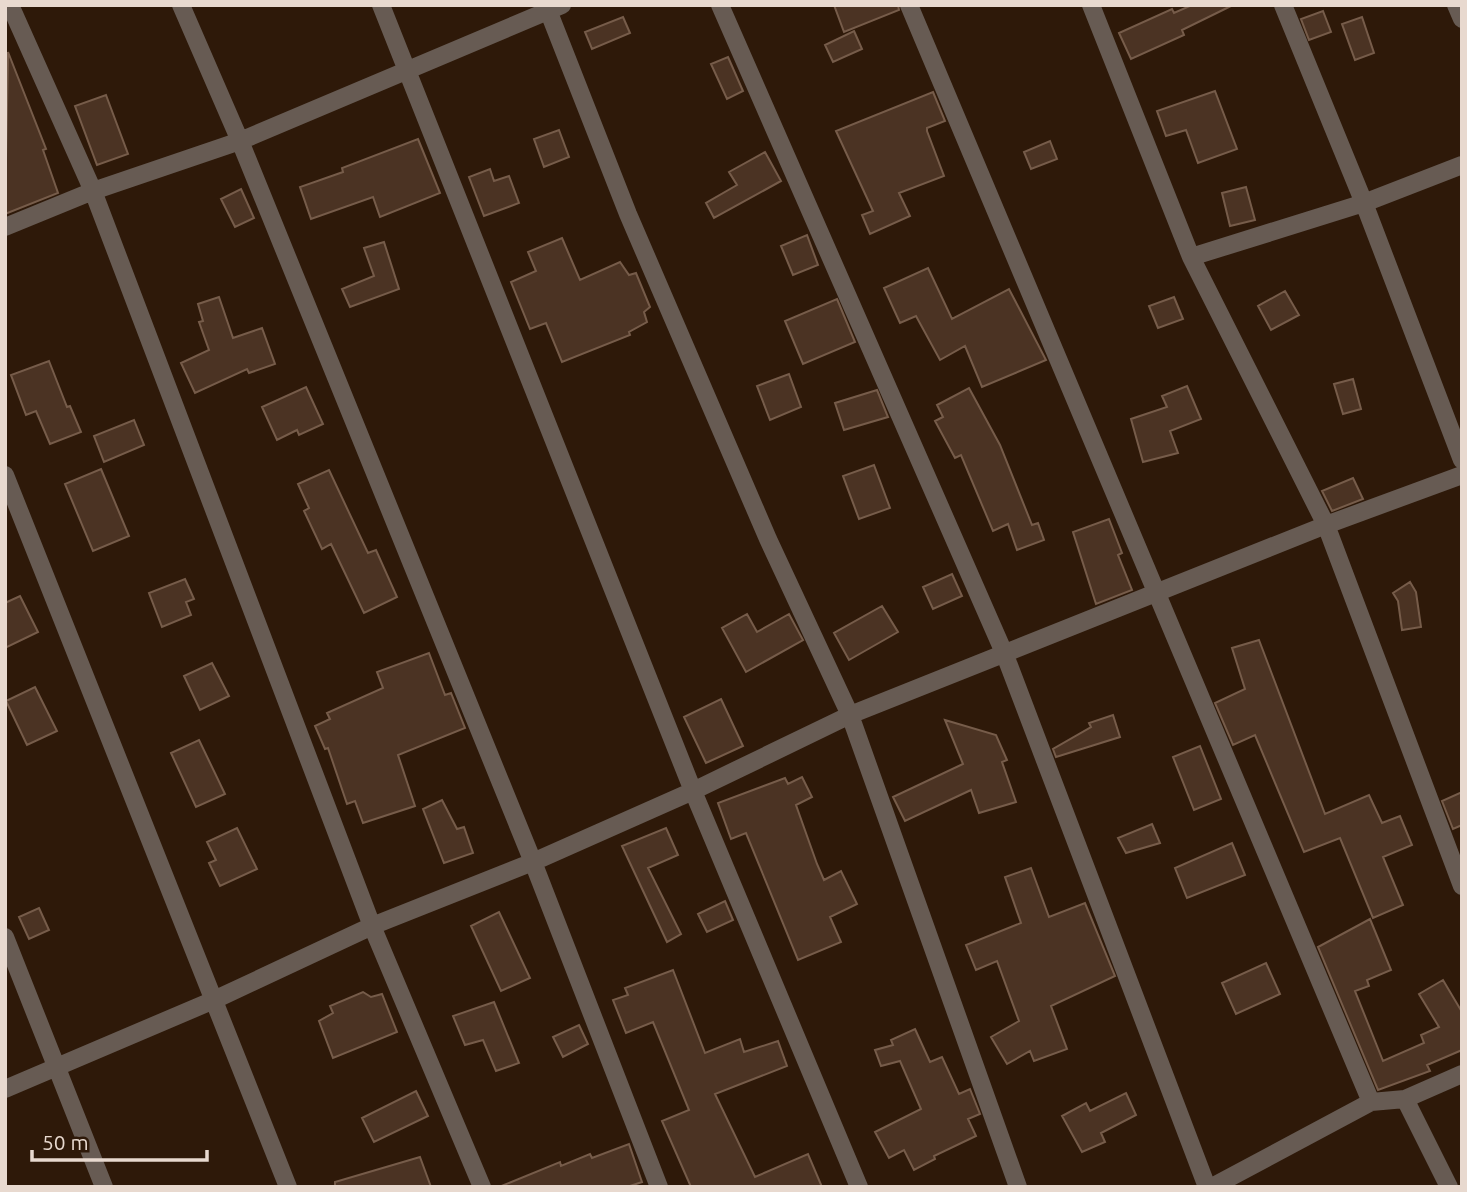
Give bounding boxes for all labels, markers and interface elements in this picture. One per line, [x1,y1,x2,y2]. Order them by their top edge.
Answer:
scale bar [32,1118,206,1162]
text: 50 m [42,1130,89,1154]

